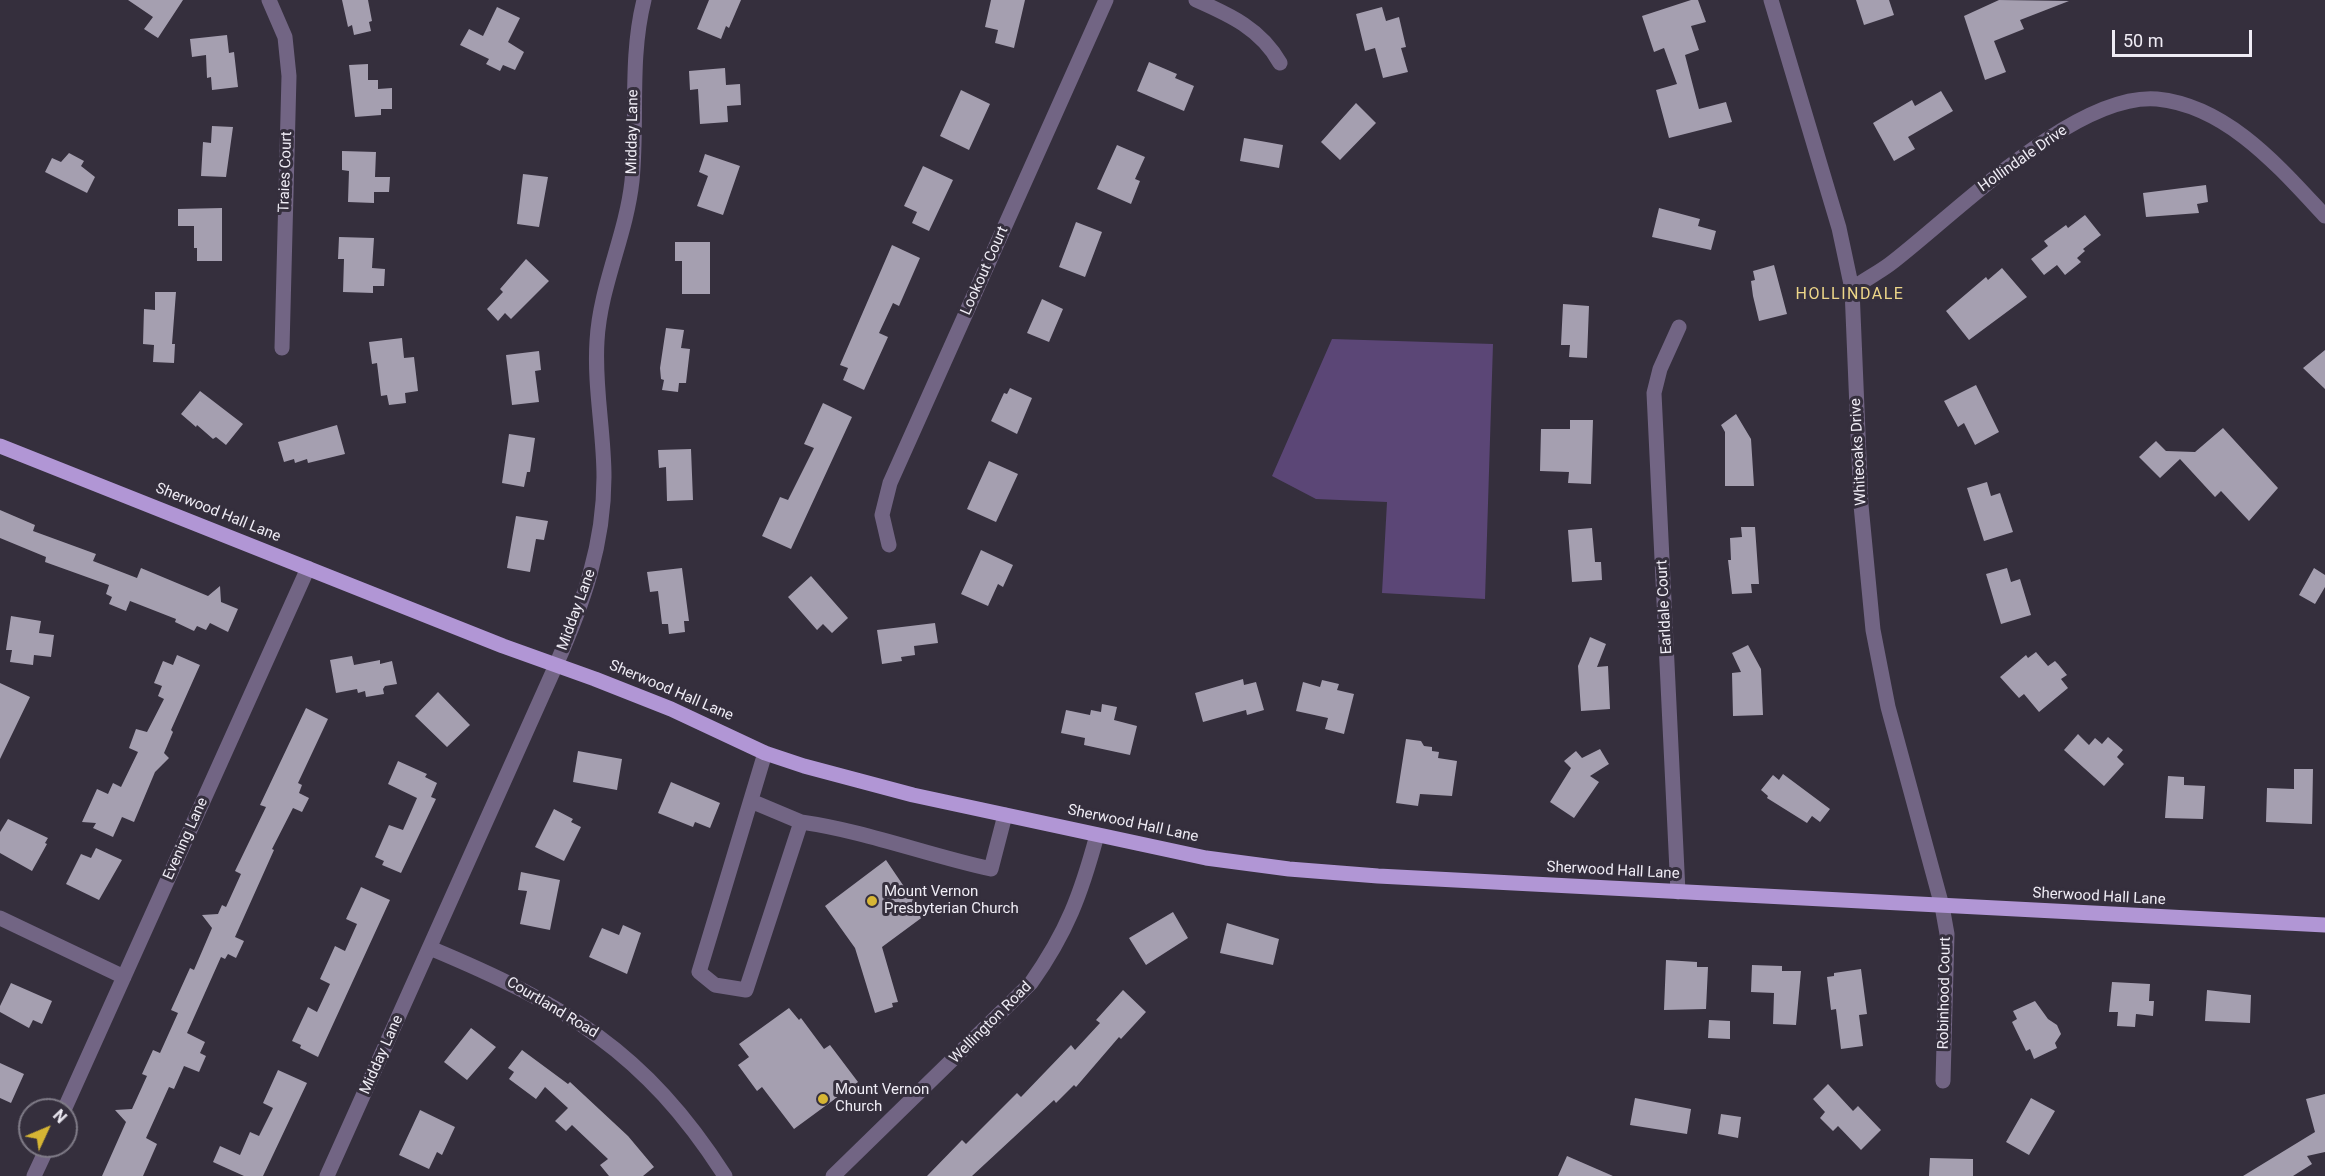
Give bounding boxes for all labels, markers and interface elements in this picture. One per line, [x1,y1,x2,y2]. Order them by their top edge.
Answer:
scale bar [2115,18,2254,56]
text: 50 m [2123,30,2163,51]
street label: Midday Lane [623,89,643,175]
street label: Hollindale Drive [1975,122,2071,196]
street label: Traies Court [276,131,296,213]
street label: Lookout Court [957,224,1013,318]
district label: HOLLINDALE [1796,285,1904,305]
street label: Whiteoaks Drive [1847,398,1871,506]
street label: Sherwood Hall Lane [153,480,283,546]
street label: Earldale Court [1654,559,1676,655]
street label: Midday Lane [554,567,600,653]
street label: Sherwood Hall Lane [606,657,736,725]
street label: Evening Lane [160,795,212,883]
street label: Sherwood Hall Lane [1066,801,1200,847]
street label: Sherwood Hall Lane [1546,859,1680,883]
place label: Mount Vernon Presbyterian Church [884,883,1019,918]
street label: Sherwood Hall Lane [2032,885,2166,909]
marker: Mount Vernon Presbyterian Church [865,894,879,908]
street label: Robinhood Court [1935,937,1955,1049]
street label: Courtland Road [503,974,601,1042]
street label: Wellington Road [946,978,1036,1068]
street label: Midday Lane [356,1013,408,1097]
place label: Mount Vernon Church [835,1081,929,1116]
marker: Mount Vernon Church [816,1092,830,1106]
north arrow [18,1098,78,1158]
text: N [49,1106,71,1127]

